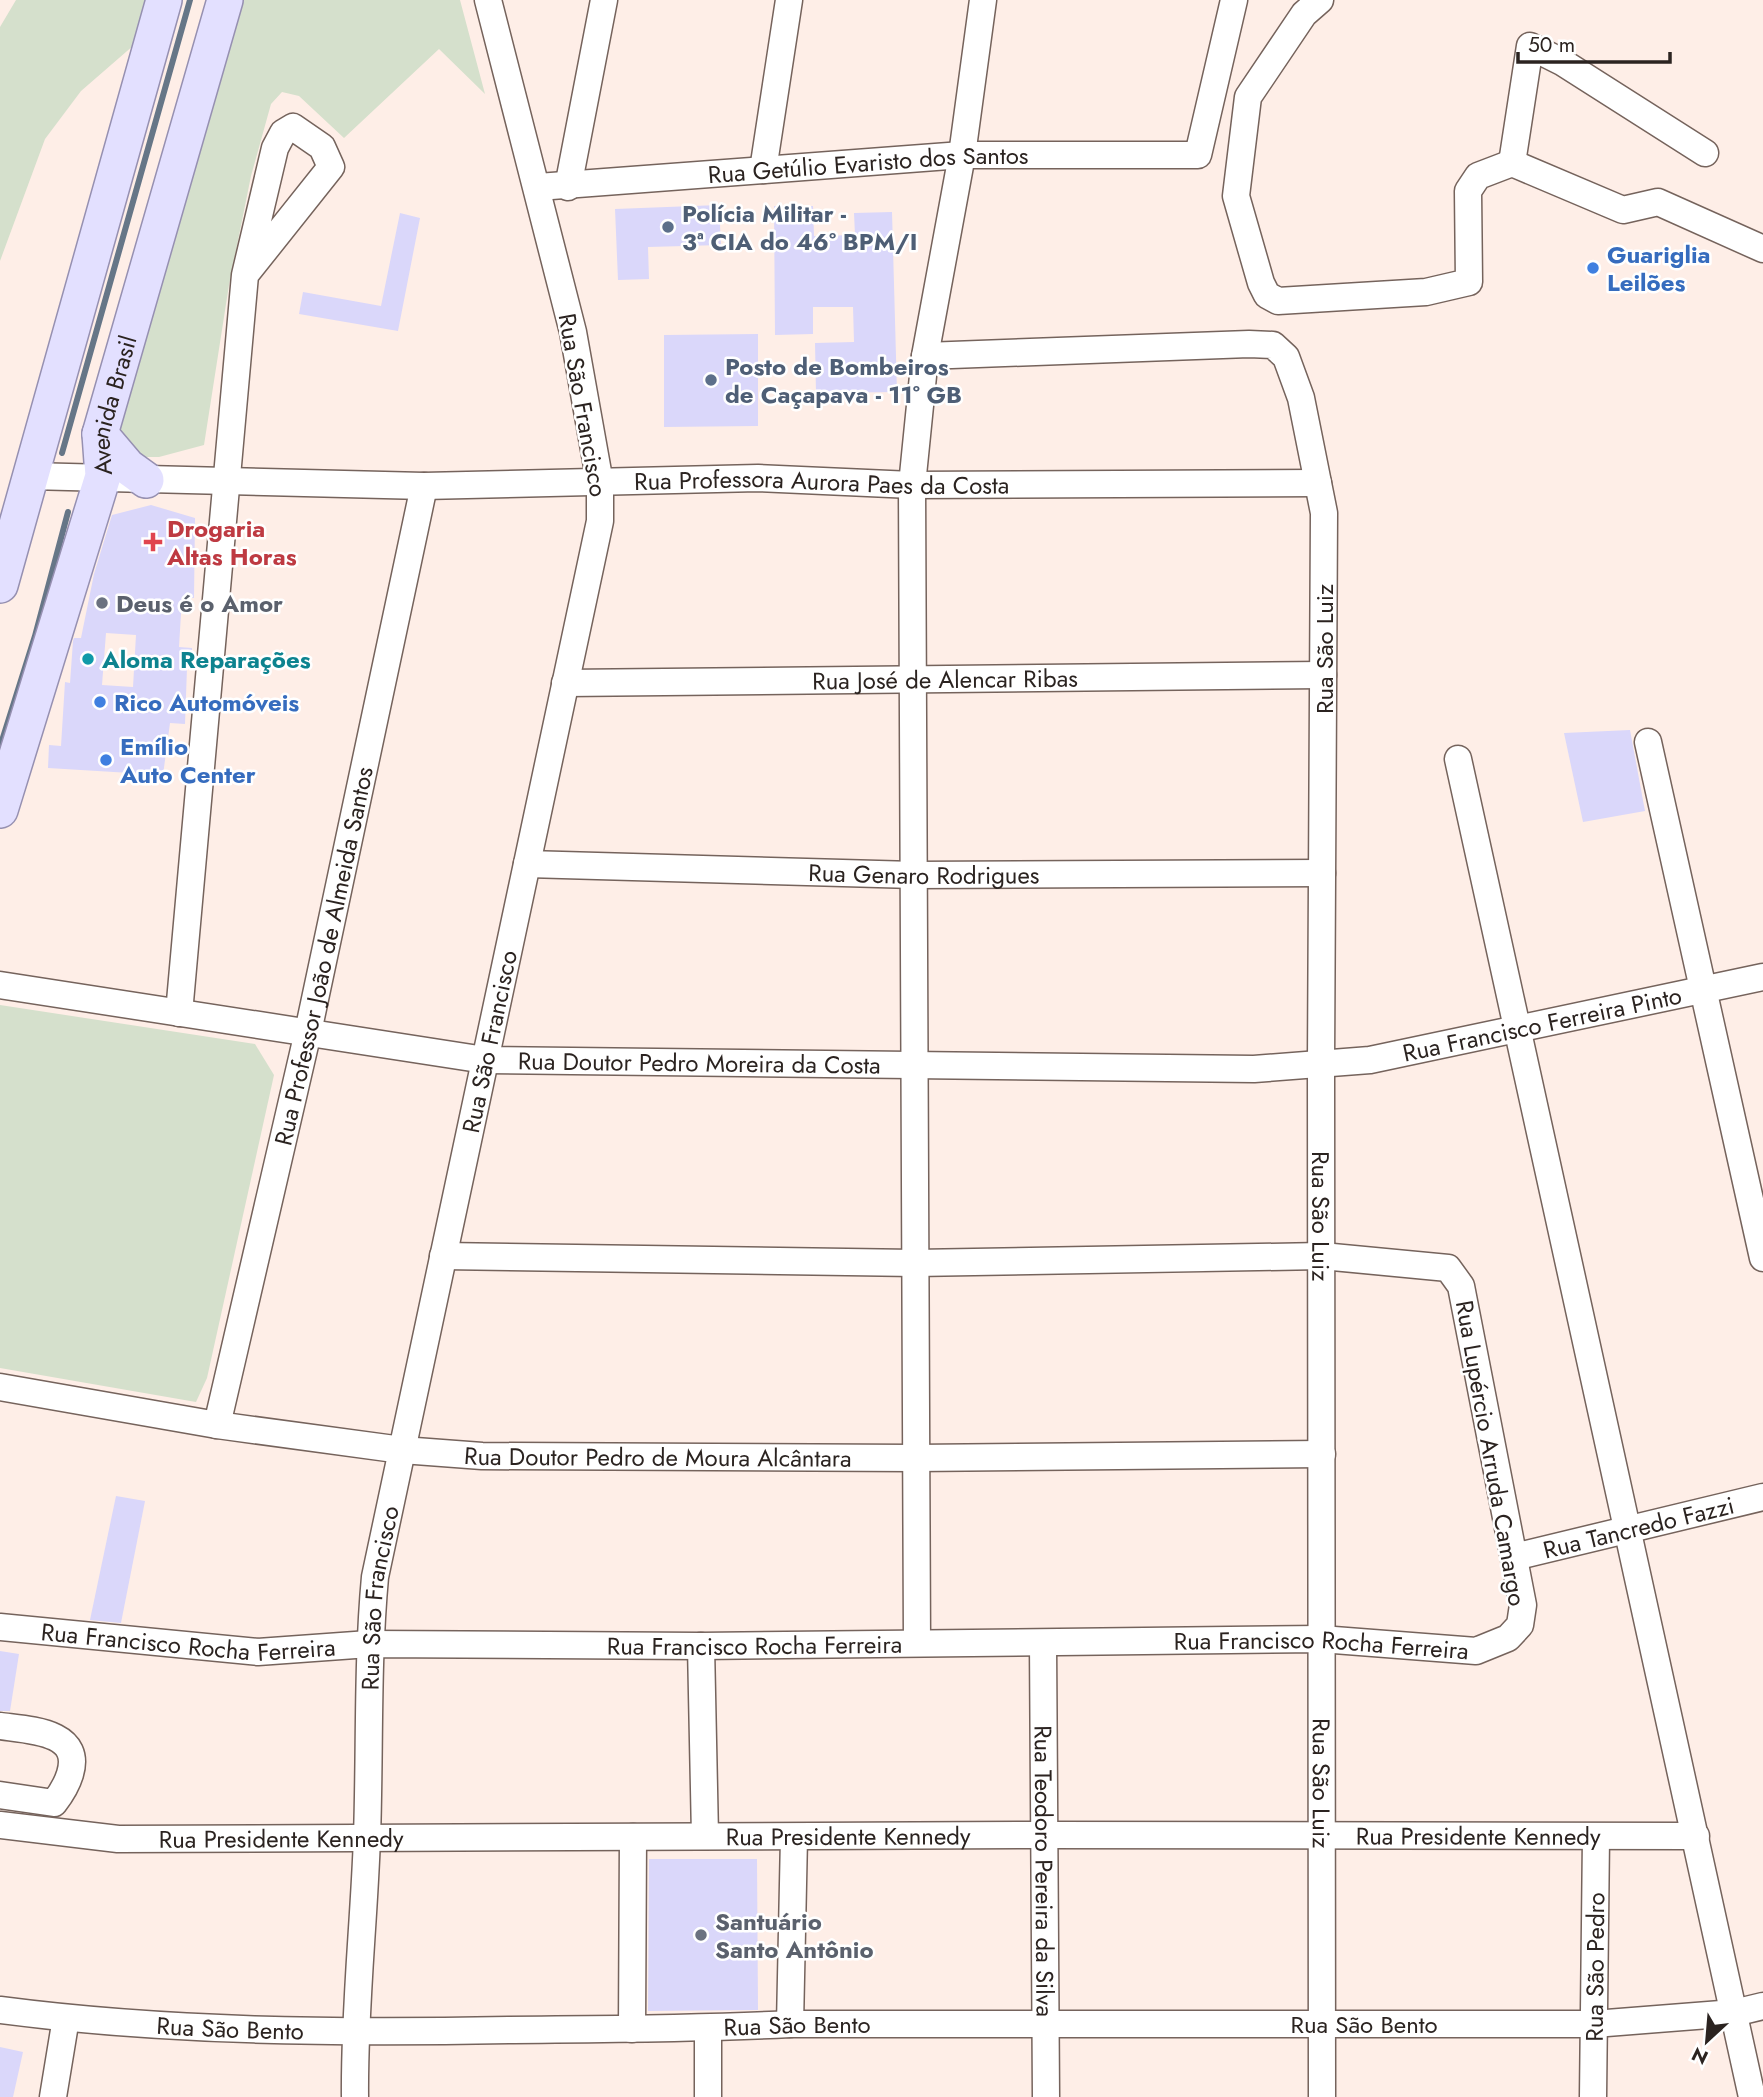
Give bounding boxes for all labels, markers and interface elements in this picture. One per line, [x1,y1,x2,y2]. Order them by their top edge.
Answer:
scale bar [1518,21,1670,65]
text: 50 m [1528,30,1575,60]
street label: Rua Getúlio Evaristo dos Santos [707,138,1028,192]
place label: Polícia Militar - 3ª CIA do 46º BPM/I [682,196,917,259]
marker: Polícia Militar - 3ª CIA do 46º BPM/I [660,219,676,235]
place label: Guariglia Leilões [1607,237,1710,300]
marker: Guariglia Leilões [1585,260,1601,276]
street label: Rua São Francisco [550,310,616,500]
street label: Avenida Brasil [82,331,145,476]
place label: Posto de Bombeiros de Caçapava - 11º GB [725,349,962,412]
marker: Posto de Bombeiros de Caçapava - 11º GB [703,372,719,388]
street label: Rua Professora Aurora Paes da Costa [634,460,1009,503]
place label: Drogaria Altas Horas [166,511,297,574]
marker: Drogaria Altas Horas [145,534,161,550]
street label: Rua São Luiz [1307,584,1342,714]
place label: Deus é o Amor [116,586,283,621]
marker: Deus é o Amor [94,595,110,611]
place label: Aloma Reparações [101,642,311,677]
marker: Aloma Reparações [80,651,96,667]
street label: Rua José de Alencar Ribas [812,660,1078,698]
place label: Rico Automóveis [114,685,299,720]
marker: Rico Automóveis [92,694,108,710]
place label: Emílio Auto Center [119,729,256,792]
marker: Emílio Auto Center [98,752,114,768]
street label: Rua Professor João de Almeida Santos [265,763,381,1149]
street label: Rua Genaro Rodrigues [808,855,1040,893]
street label: Rua São Francisco [453,947,526,1136]
street label: Rua Francisco Ferreira Pinto [1399,977,1685,1070]
street label: Rua Doutor Pedro Moreira da Costa [518,1043,881,1082]
street label: Rua São Luiz [1304,1151,1339,1281]
street label: Rua Lupércio Arruda Camargo [1447,1297,1535,1609]
street label: Rua Doutor Pedro de Moura Alcântara [463,1437,852,1475]
street label: Rua Tancredo Fazzi [1539,1487,1737,1567]
street label: Rua São Francisco [352,1503,407,1691]
street label: Rua Francisco Rocha Ferreira [39,1614,337,1669]
street label: Rua Francisco Rocha Ferreira [1174,1621,1470,1668]
street label: Rua Francisco Rocha Ferreira [607,1626,902,1664]
street label: Rua São Luiz [1304,1718,1339,1848]
street label: Rua Teodoro Pereira da Silva [1026,1725,1063,2017]
street label: Rua Presidente Kennedy [726,1818,971,1854]
street label: Rua Presidente Kennedy [1356,1818,1601,1853]
street label: Rua Presidente Kennedy [159,1820,404,1856]
street label: Rua São Pedro [1576,1892,1613,2042]
place label: Santuário Santo Antônio [715,1904,874,1967]
marker: Santuário Santo Antônio [693,1927,709,1943]
street label: Rua São Bento [723,2006,871,2044]
north arrow [1672,2006,1742,2076]
street label: Rua São Bento [156,2007,304,2048]
street label: Rua São Bento [1290,2007,1438,2042]
text: N [1687,2040,1712,2071]

